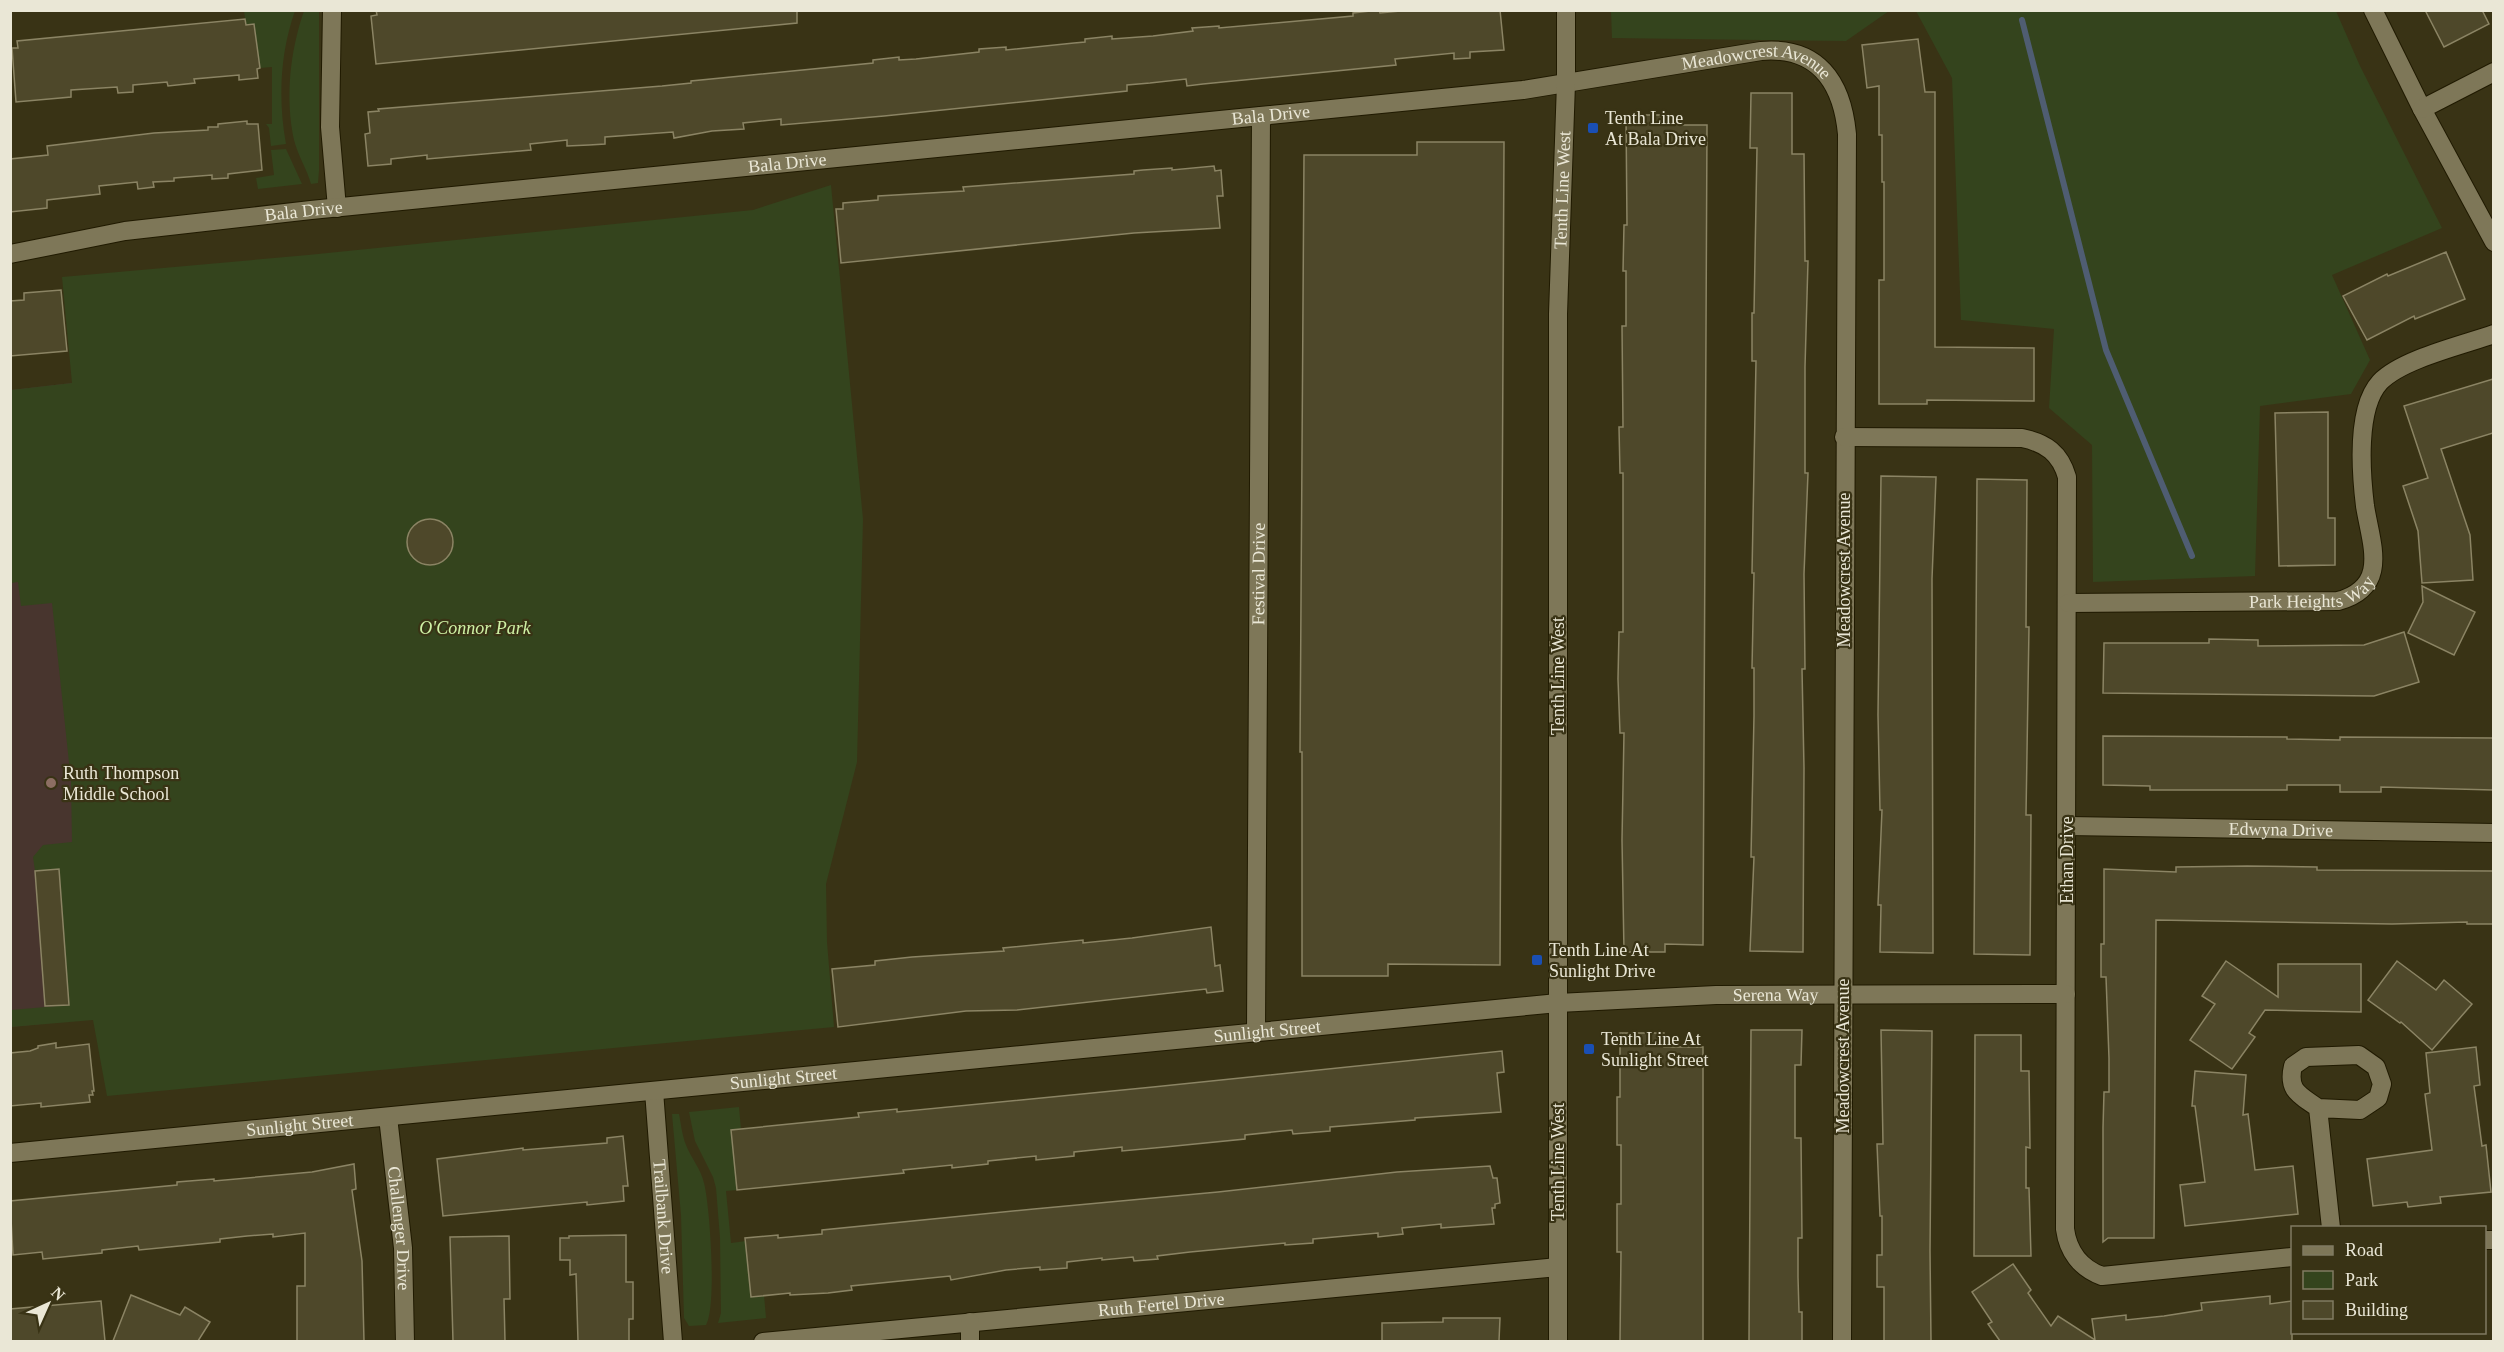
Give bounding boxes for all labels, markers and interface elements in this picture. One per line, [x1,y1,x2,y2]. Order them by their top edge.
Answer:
street label: Meadowcrest Avenue [1680,40,1836,83]
street label: Bala Drive [1231,101,1311,129]
place label: Tenth Line At Bala Drive [1605,108,1706,149]
marker: Tenth Line At Bala Drive [1586,121,1600,135]
street label: Tenth Line West [1550,131,1574,249]
street label: Bala Drive [747,149,827,177]
street label: Bala Drive [263,197,344,225]
street label: Meadowcrest Avenue [1834,492,1854,648]
street label: Festival Drive [1248,523,1269,625]
street label: Park Heights Way [2249,572,2379,612]
street label: Tenth Line West [1548,617,1568,735]
park label: O'Connor Park [419,618,532,638]
place label: Ruth Thompson Middle School [63,763,179,804]
marker: Ruth Thompson Middle School [44,776,58,790]
street label: Ethan Drive [2057,816,2077,904]
street label: Edwyna Drive [2229,819,2333,840]
place label: Tenth Line At Sunlight Drive [1549,940,1656,981]
marker: Tenth Line At Sunlight Drive [1530,953,1544,967]
street label: Meadowcrest Avenue [1833,978,1853,1134]
street label: Serena Way [1733,985,1818,1005]
street label: Sunlight Street [1213,1016,1322,1046]
place label: Tenth Line At Sunlight Street [1601,1029,1709,1070]
marker: Tenth Line At Sunlight Street [1582,1042,1596,1056]
street label: Sunlight Street [729,1063,838,1093]
street label: Tenth Line West [1548,1103,1568,1221]
street label: Sunlight Street [245,1110,354,1140]
street label: Trailbank Drive [649,1159,678,1275]
street label: Challenger Drive [384,1165,414,1291]
legend [2291,1226,2486,1334]
text: Road [2345,1240,2383,1260]
text: Park [2345,1270,2378,1290]
north arrow [18,1274,78,1334]
text: N [48,1284,69,1304]
street label: Ruth Fertel Drive [1097,1289,1225,1320]
text: Building [2345,1300,2408,1320]

